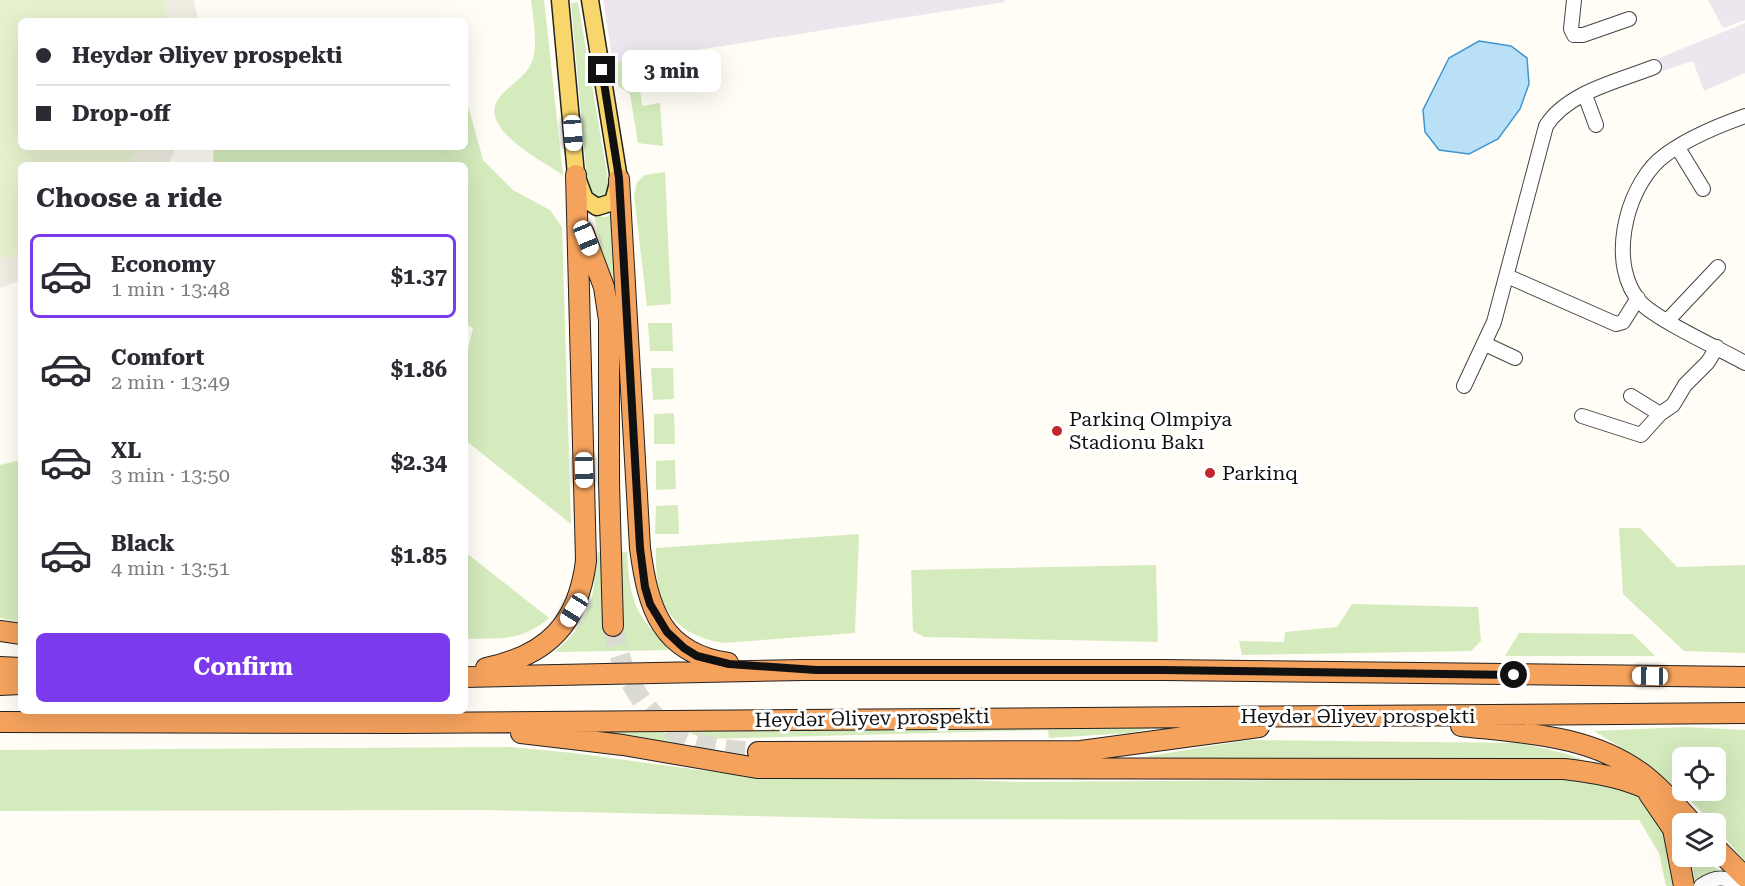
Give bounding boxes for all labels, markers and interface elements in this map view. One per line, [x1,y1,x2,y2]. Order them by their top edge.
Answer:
text: Heydər Əliyev prospekti [72,43,342,68]
callout: 3 min [623,49,722,91]
route end [588,56,615,83]
text: 3 min [644,59,699,83]
text: Drop-off [72,101,170,126]
car [563,114,583,152]
text: Choose a ride [36,182,222,214]
car [571,218,601,258]
icon: car [39,249,93,303]
text: Economy [111,252,215,277]
text: $1.37 [391,264,447,289]
text: 1 min · 13:48 [111,277,230,301]
icon: car [39,342,93,396]
text: Comfort [111,345,204,370]
text: $1.86 [391,357,447,382]
text: 2 min · 13:49 [111,370,230,394]
place label: Parkinq Olmpiya Stadionu Bakı [1069,407,1232,454]
marker: Parkinq Olmpiya Stadionu Bakı [1050,424,1064,438]
icon: car [39,435,93,489]
text: XL [111,438,141,463]
text: $2.34 [391,450,447,475]
car [575,452,593,488]
place label: Parkinq [1222,461,1298,485]
text: 3 min · 13:50 [111,463,230,487]
marker: Parkinq [1203,466,1217,480]
icon: car [39,528,93,582]
text: Black [111,531,175,556]
text: $1.85 [391,543,447,568]
text: 4 min · 13:51 [111,556,230,580]
car [557,590,591,630]
button: Confirm [36,633,450,702]
route start [1500,661,1527,688]
car [1632,667,1668,685]
street label: Heydər Əliyev prospekti [754,704,990,732]
street label: Heydər Əliyev prospekti [1241,704,1475,728]
map controls [1672,747,1726,867]
button: locate [1672,747,1726,801]
button: layers [1672,813,1726,867]

